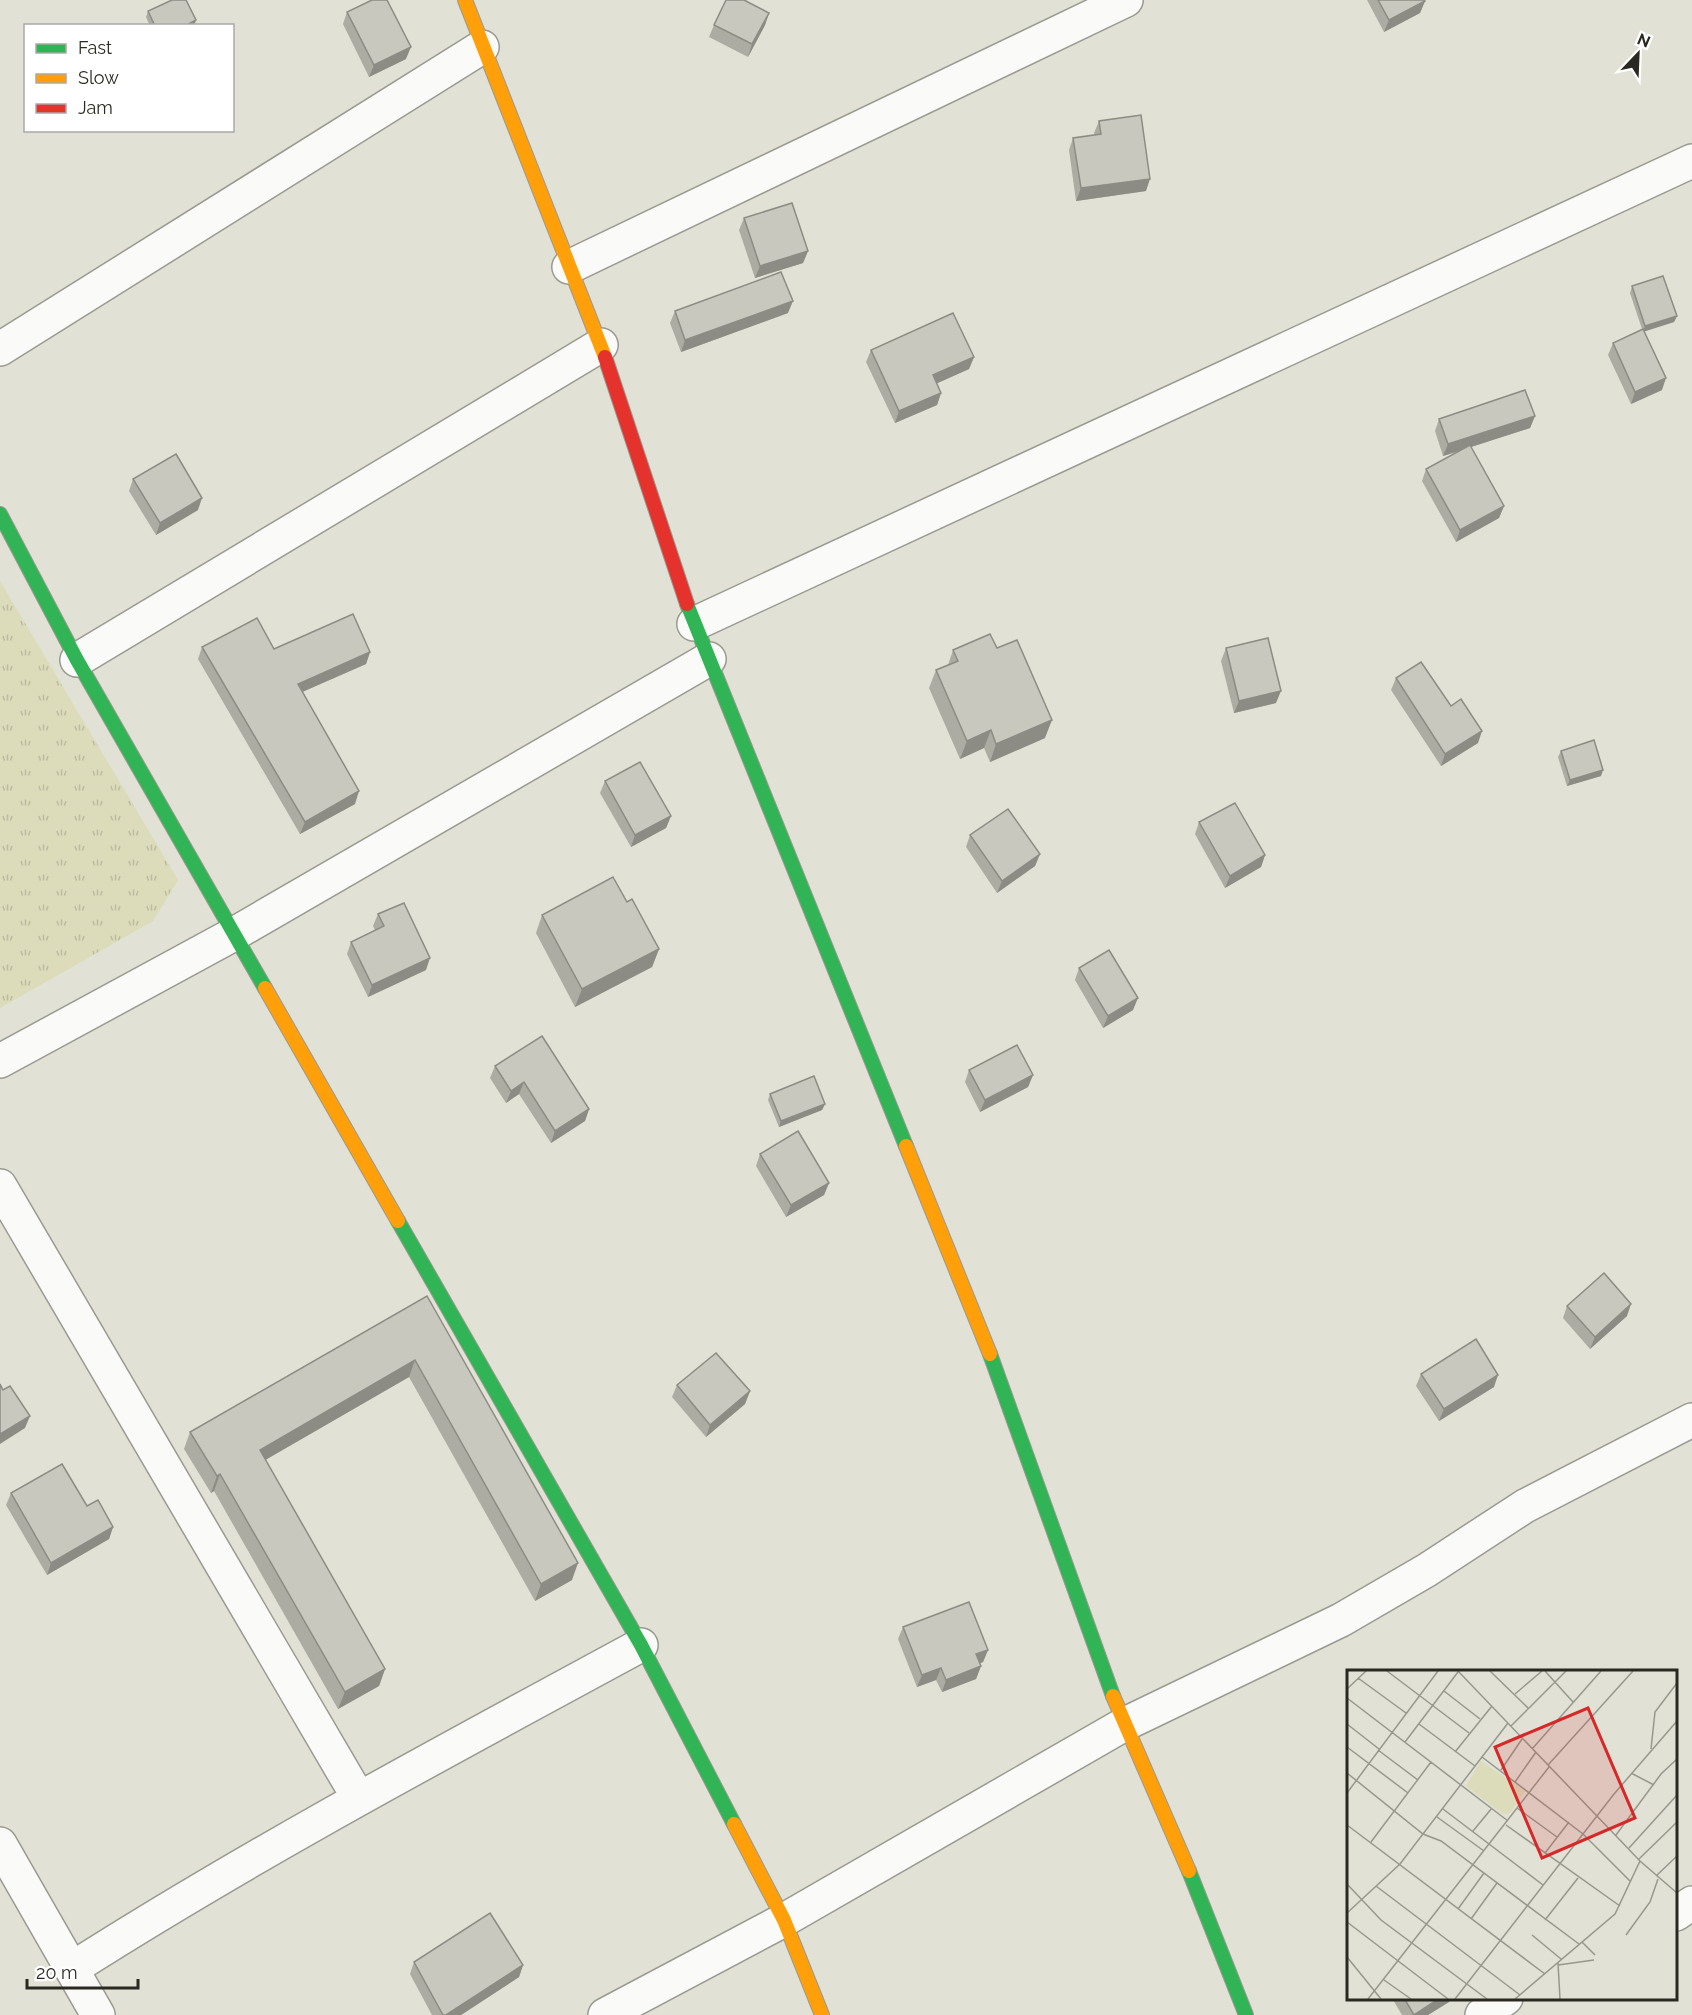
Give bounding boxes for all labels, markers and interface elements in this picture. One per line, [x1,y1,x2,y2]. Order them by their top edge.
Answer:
legend [24,24,234,132]
north arrow [1608,24,1668,84]
text: N [1634,30,1653,52]
text: Fast [78,37,112,58]
text: Slow [78,67,119,88]
text: Jam [78,97,113,118]
inset map [1347,1670,1677,2000]
scale bar [27,1952,138,1990]
text: 20 m [36,1962,78,1983]

